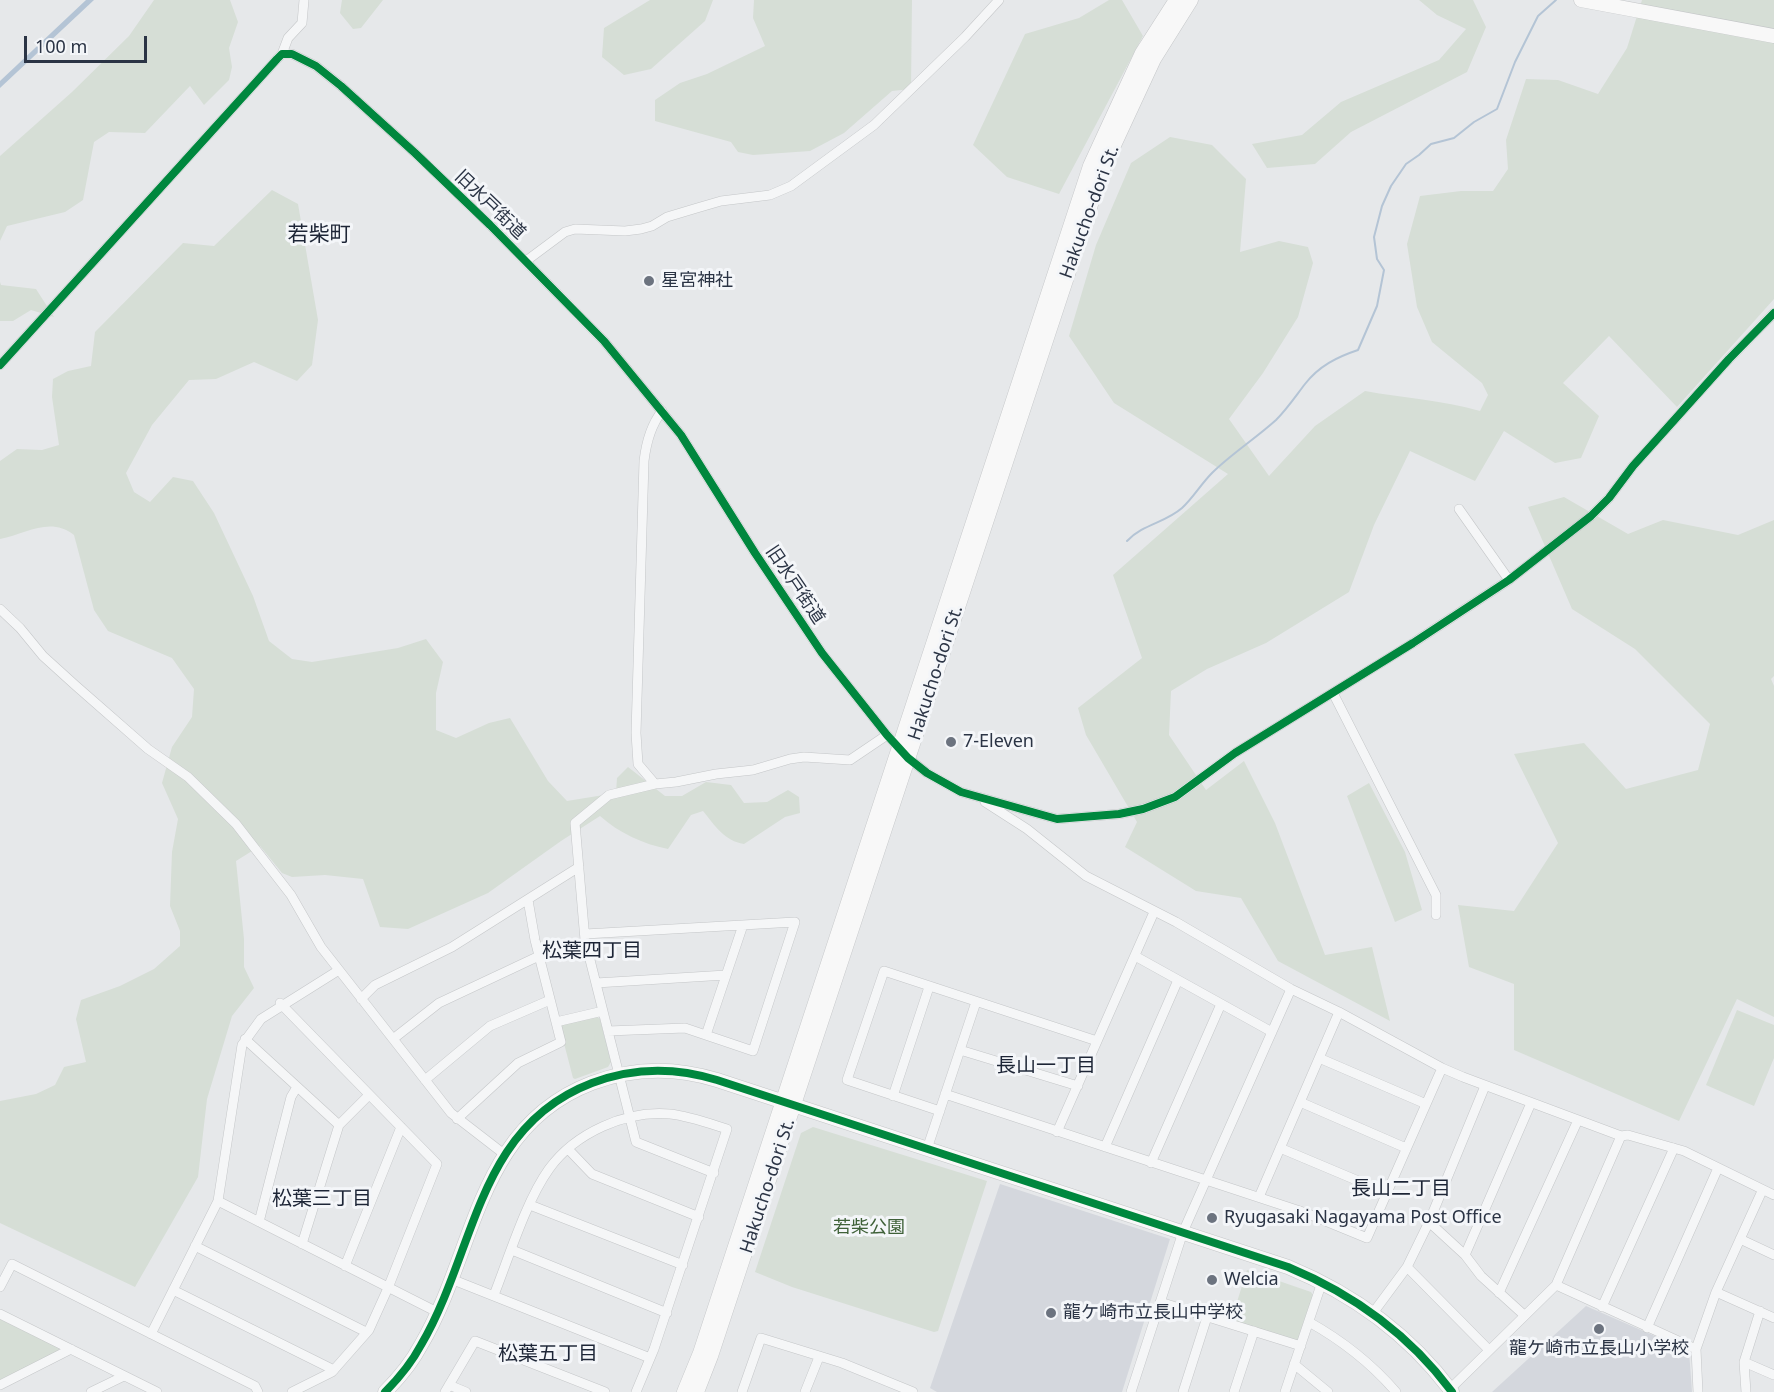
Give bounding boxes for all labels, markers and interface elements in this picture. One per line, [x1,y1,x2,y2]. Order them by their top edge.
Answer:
scale bar [27,24,150,62]
text: 100 m [35,34,87,58]
street label: Hakucho-dori St. [1056,142,1124,282]
street label: 旧水戸街道 [450,166,530,244]
district label: 若柴町 [288,222,350,248]
place label: 星宮神社 [661,270,733,292]
marker: 星宮神社 [642,274,656,288]
street label: 旧水戸街道 [761,542,829,628]
street label: Hakucho-dori St. [904,603,968,743]
place label: 7-Eleven [963,731,1034,753]
marker: 7-Eleven [944,735,958,749]
district label: 松葉四丁目 [542,939,642,963]
district label: 長山一丁目 [996,1054,1096,1078]
street label: Hakucho-dori St. [736,1116,800,1256]
district label: 長山二丁目 [1351,1177,1451,1201]
district label: 松葉三丁目 [272,1187,372,1211]
place label: Ryugasaki Nagayama Post Office [1224,1207,1502,1229]
marker: Ryugasaki Nagayama Post Office [1205,1211,1219,1225]
park label: 若柴公園 [833,1217,905,1239]
place label: Welcia [1224,1269,1279,1291]
marker: Welcia [1205,1273,1219,1287]
place label: 龍ケ崎市立長山中学校 [1063,1302,1243,1324]
marker: 龍ケ崎市立長山中学校 [1044,1306,1058,1320]
marker: 龍ケ崎市立長山小学校 [1592,1322,1606,1336]
place label: 龍ケ崎市立長山小学校 [1509,1338,1689,1360]
district label: 松葉五丁目 [498,1342,598,1366]

